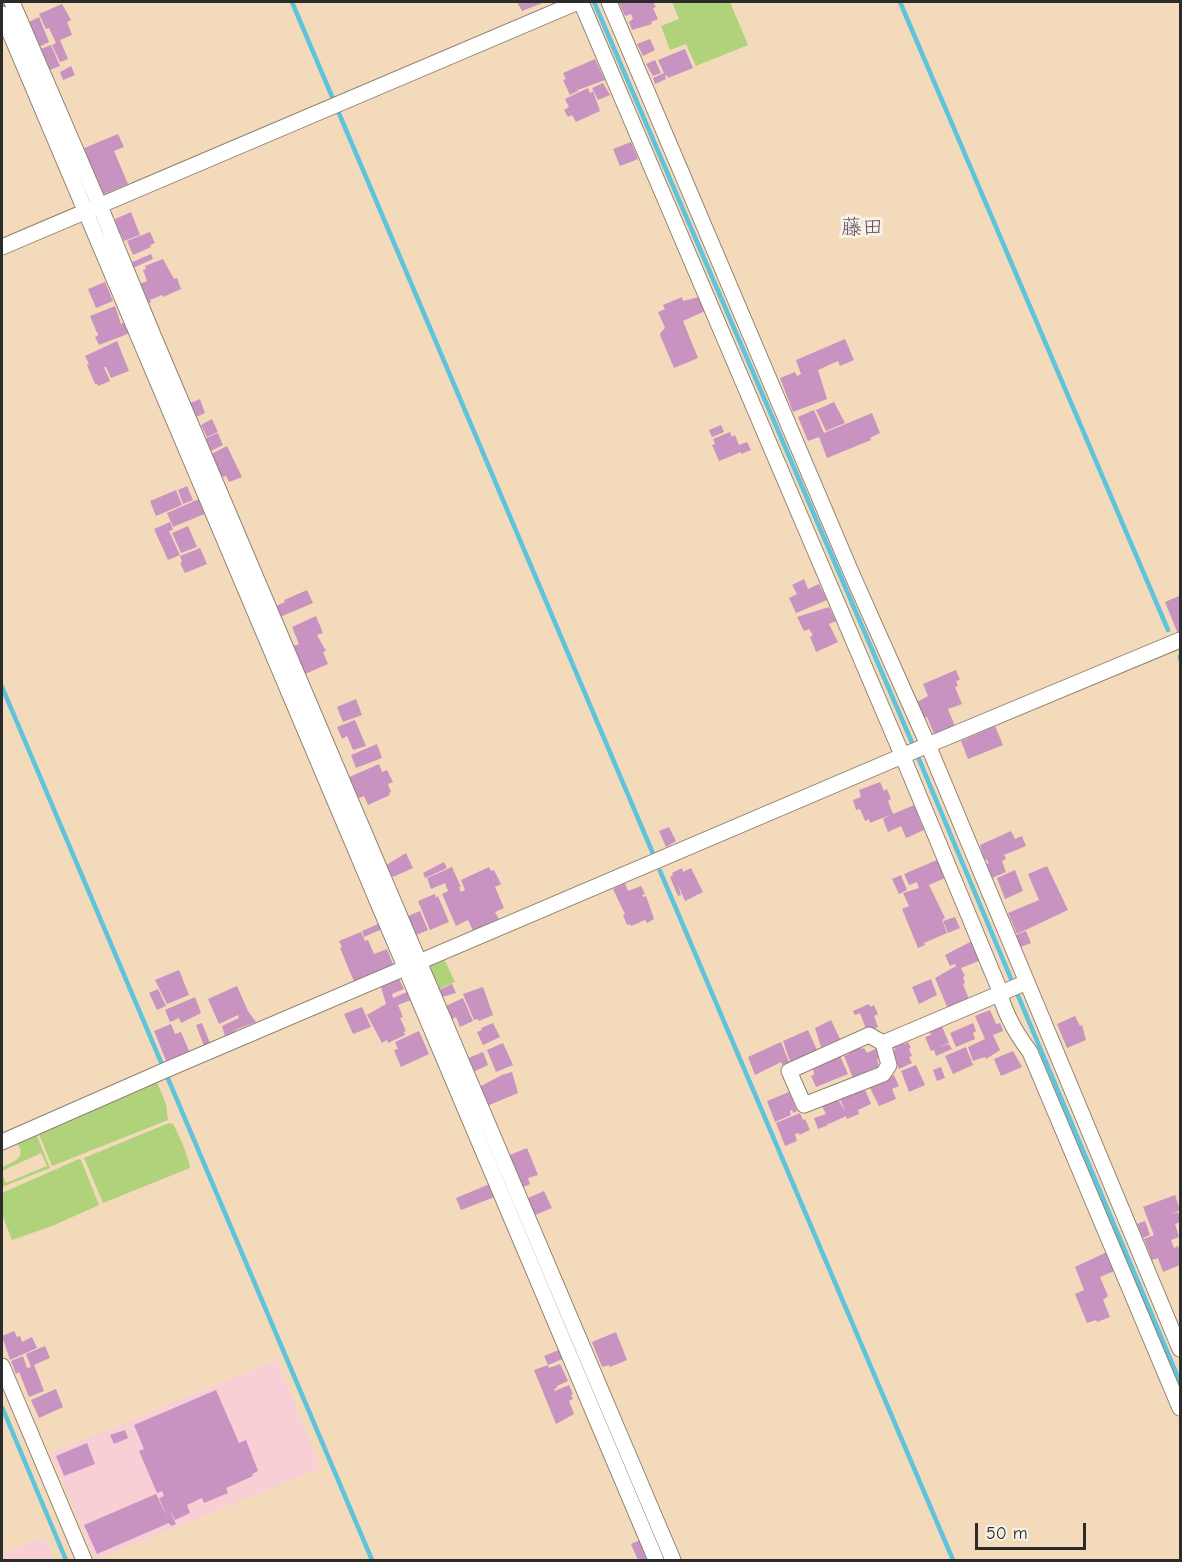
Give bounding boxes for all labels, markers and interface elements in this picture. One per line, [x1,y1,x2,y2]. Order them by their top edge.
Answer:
district label: 藤田 [841,215,883,241]
scale bar [978,1511,1089,1549]
text: 50 m [986,1523,1028,1544]

